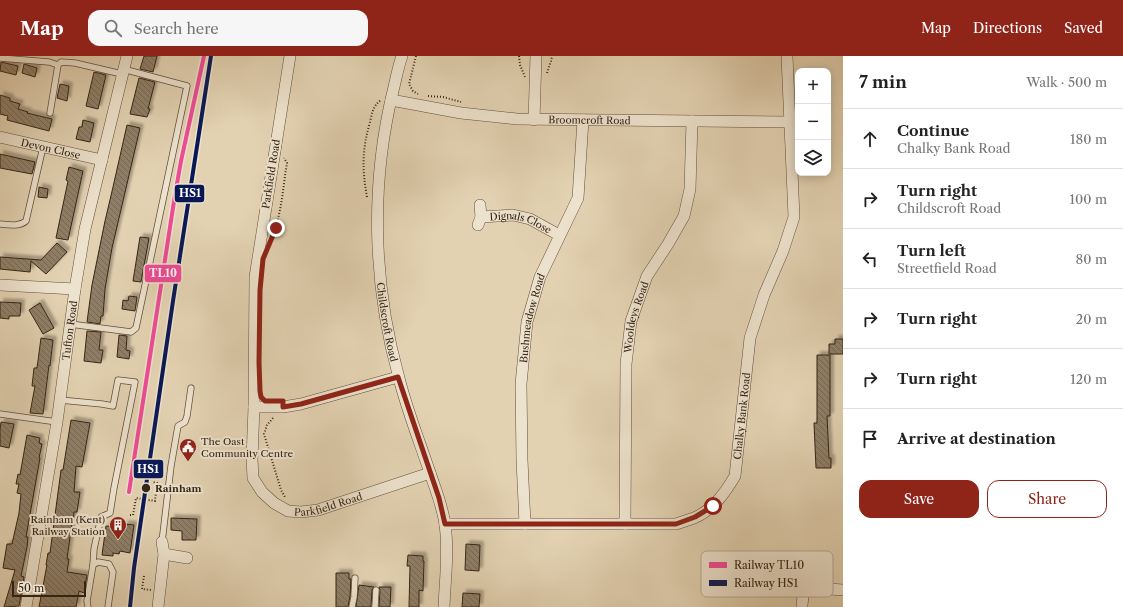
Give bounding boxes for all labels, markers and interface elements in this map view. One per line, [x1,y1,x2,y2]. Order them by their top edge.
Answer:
search box [88,10,368,46]
text: Map [20,17,64,40]
icon: search [102,17,124,39]
text: Search here [134,19,219,38]
text: Map [921,19,951,37]
text: Directions [973,19,1042,37]
text: Saved [1064,19,1103,37]
map controls [795,68,831,176]
button: + [795,68,831,104]
text: 7 min [859,72,907,92]
text: Walk · 500 m [1026,74,1107,90]
button: − [795,104,831,140]
street label: Broomcroft Road [548,113,631,127]
text: Continue [897,121,969,140]
icon: ahead [859,128,881,150]
text: 180 m [1070,131,1107,147]
street label: Devon Close [20,135,82,162]
street label: Parkfield Road [259,138,283,210]
button: layers [795,140,831,176]
text: Chalky Bank Road [897,140,1010,156]
text: Turn right [897,181,977,200]
line badge: HS1 [174,184,205,203]
text: HS1 [179,186,201,200]
icon: right [859,188,881,210]
text: 100 m [1069,191,1107,207]
text: Childscroft Road [897,200,1001,216]
street label: Dignals Close [489,208,554,236]
route end [267,219,285,237]
text: Turn left [897,241,966,260]
icon: left [859,248,881,270]
text: 80 m [1075,251,1107,267]
text: Streetfield Road [897,260,997,276]
line badge: TL10 [144,264,182,283]
text: TL10 [149,266,177,280]
street label: Bushmeadow Road [517,271,547,363]
street label: Wooldeys Road [621,279,651,355]
street label: Childscroft Road [374,282,401,363]
street label: Tufton Road [59,300,80,361]
icon: right [859,308,881,330]
text: Turn right [897,309,977,328]
text: 20 m [1076,311,1107,327]
icon: right [859,368,881,390]
text: Turn right [897,369,977,388]
text: 120 m [1070,371,1107,387]
street label: Chalky Bank Road [730,372,753,460]
icon: arrive [859,428,881,450]
text: Arrive at destination [897,429,1056,448]
place label: The Oast Community Centre [201,435,294,460]
public building icon: The Oast Community Centre [178,437,198,462]
line badge: HS1 [133,459,164,479]
text: HS1 [137,462,159,476]
button: Save [859,480,979,518]
button: Share [987,480,1107,518]
marker: Rainham [140,482,152,494]
place label: Rainham [155,482,202,495]
street label: Parkfield Road [294,489,364,519]
route start [704,497,722,515]
place label: Rainham (Kent) Railway Station [31,513,106,538]
building icon: Rainham (Kent) Railway Station [108,515,128,540]
legend [701,551,833,597]
text: Railway TL10 [734,558,804,572]
text: Railway HS1 [734,576,798,590]
scale bar [12,579,86,598]
text: 50 m [18,581,44,595]

